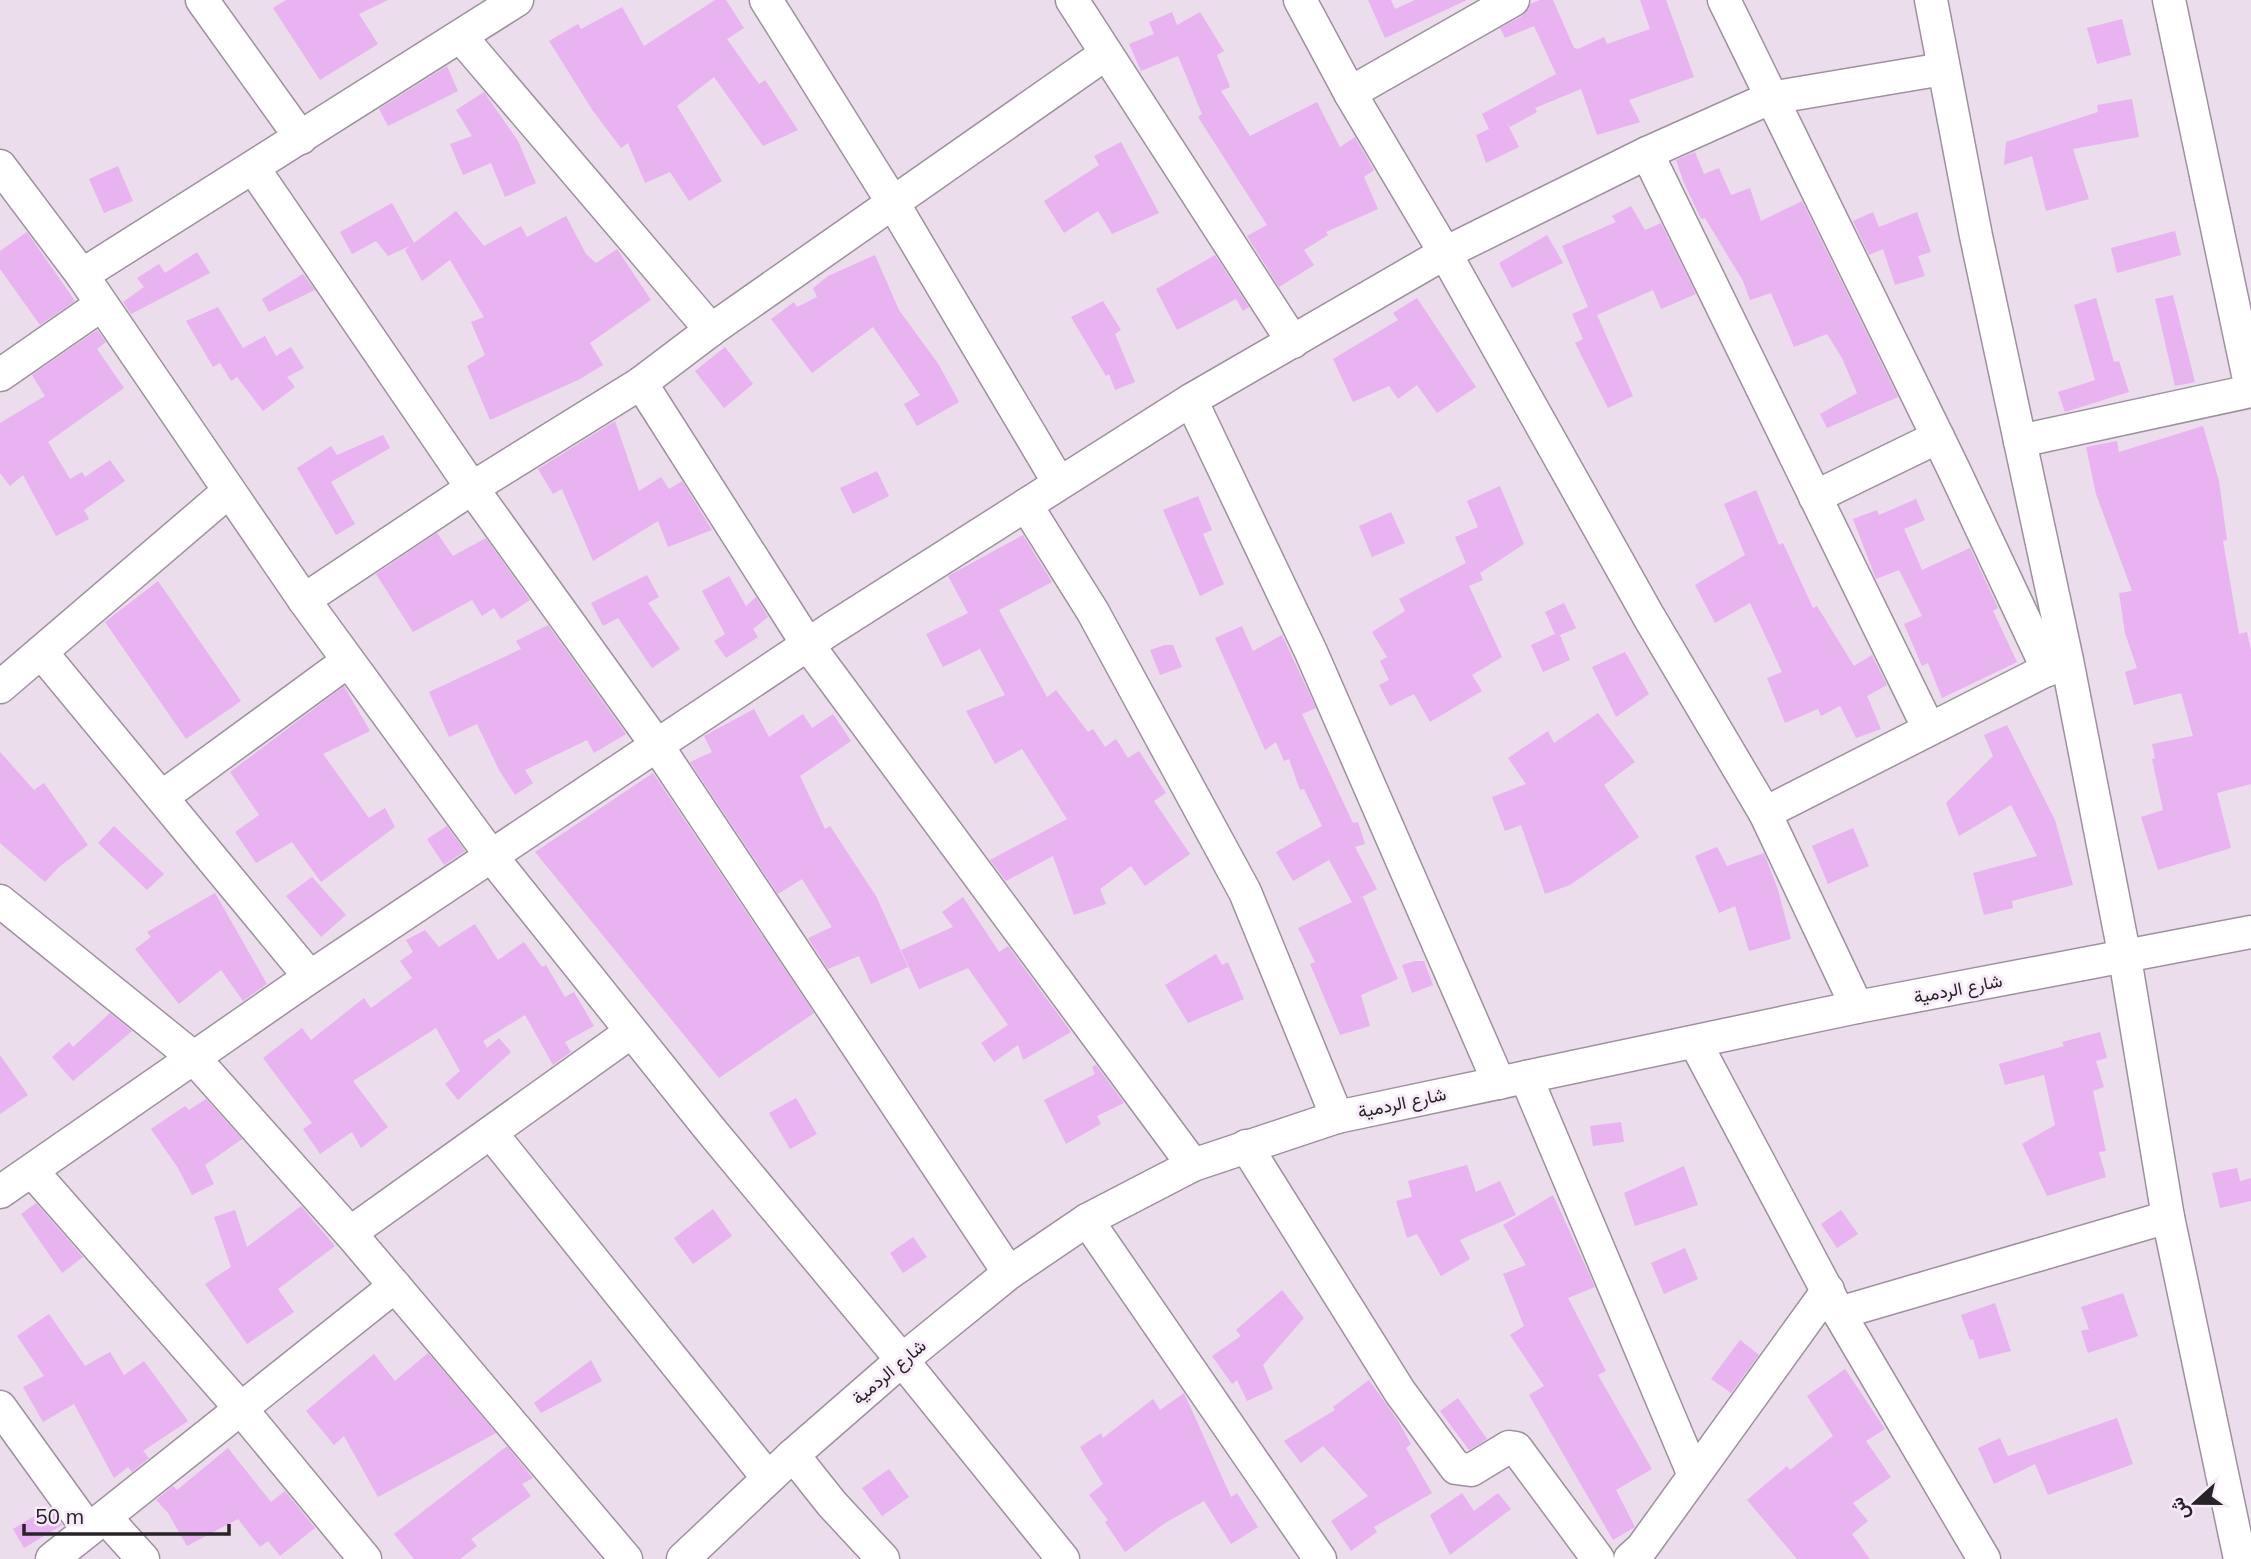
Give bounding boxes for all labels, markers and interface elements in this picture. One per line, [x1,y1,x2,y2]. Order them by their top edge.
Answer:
street label: شارع الردمية [1912,969,2004,1009]
street label: شارع الردمية [1356,1082,1448,1124]
street label: شارع الردمية [847,1334,931,1410]
north arrow [2160,1468,2230,1538]
scale bar [24,1492,229,1536]
text: ش [2164,1494,2194,1524]
text: 50 m [35,1503,84,1529]

